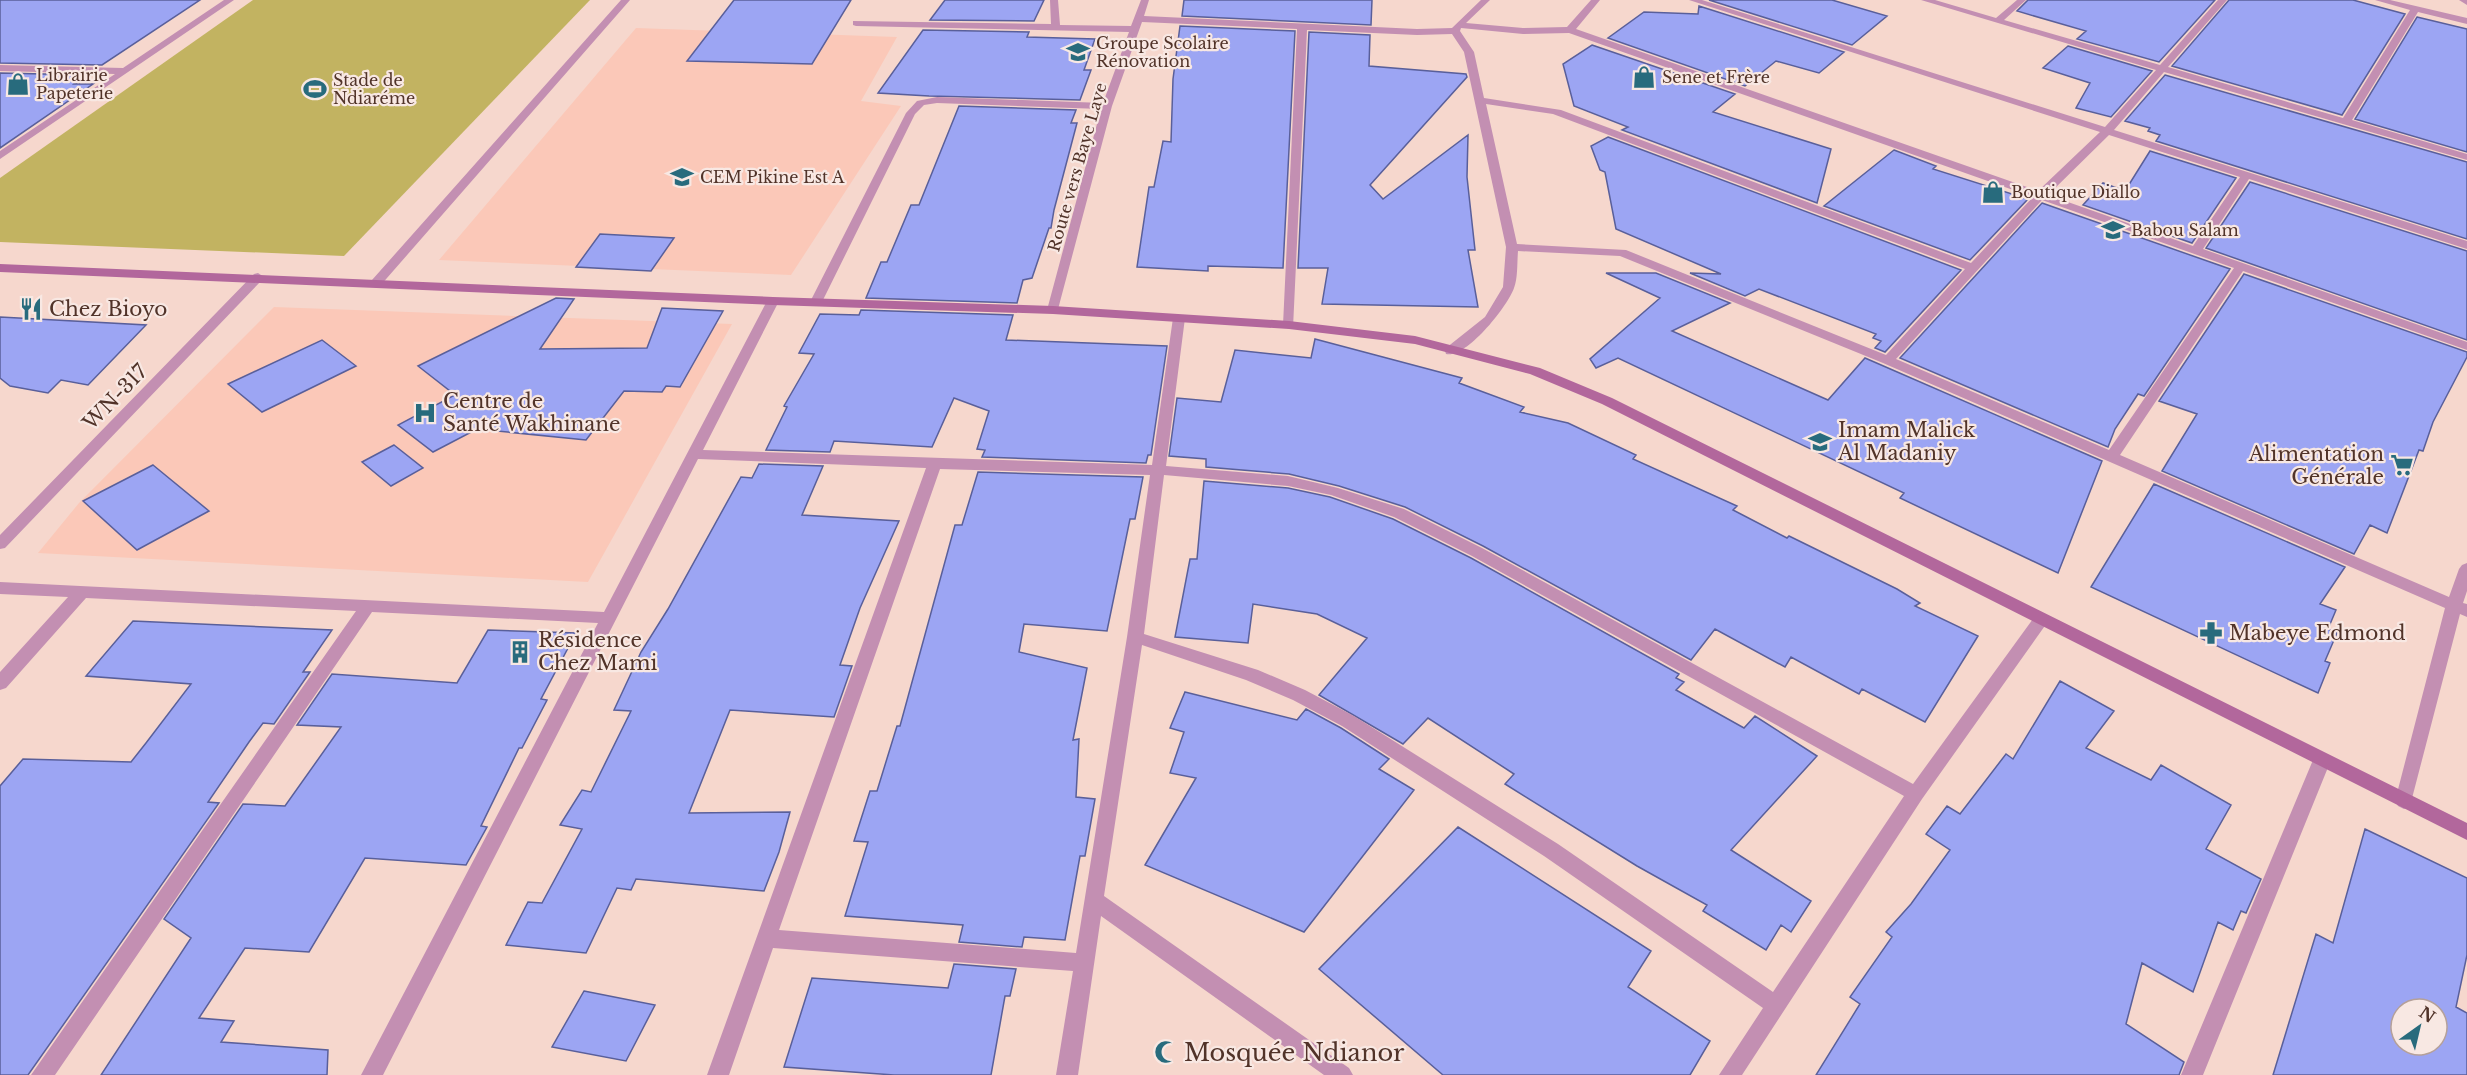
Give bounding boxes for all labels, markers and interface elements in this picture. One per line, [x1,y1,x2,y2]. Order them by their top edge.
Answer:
place label: Groupe Scolaire Rénovation [1096,33,1229,71]
school or university icon: Groupe Scolaire Rénovation [1065,39,1091,65]
shop icon: Sene et Frère [1631,64,1657,90]
place label: Librairie Papeterie [36,65,113,103]
place label: Sene et Frère [1662,67,1770,87]
place label: Stade de Ndiaréme [333,70,415,108]
shop icon: Librairie Papeterie [5,71,31,97]
sports icon: Stade de Ndiaréme [302,76,328,102]
street label: Route vers Baye Laye [1043,80,1111,254]
school or university icon: CEM Pikine Est A [669,164,695,190]
place label: CEM Pikine Est A [700,167,845,187]
shop icon: Boutique Diallo [1980,179,2006,205]
place label: Boutique Diallo [2011,182,2140,202]
school or university icon: Babou Salam [2100,217,2126,243]
place label: Babou Salam [2131,220,2239,240]
restaurant icon: Chez Bioyo [18,296,44,322]
place label: Chez Bioyo [49,297,167,321]
street label: WN-317 [77,359,153,436]
place label: Centre de Santé Wakhinane [443,389,621,436]
hospital icon: Centre de Santé Wakhinane [412,400,438,426]
place label: Imam Malick Al Madaniy [1837,418,1976,465]
school or university icon: Imam Malick Al Madaniy [1807,429,1833,455]
place label: Alimentation Générale [2248,442,2384,489]
supermarket icon: Alimentation Générale [2389,452,2415,478]
pharmacy icon: Mabeye Edmond [2198,620,2224,646]
place label: Mabeye Edmond [2229,621,2406,645]
place label: Résidence Chez Mami [538,628,657,675]
building icon: Résidence Chez Mami [507,639,533,665]
north arrow [2389,997,2449,1057]
text: N [2416,1002,2439,1027]
place label: Mosquée Ndianor [1184,1038,1405,1067]
mosque icon: Mosquée Ndianor [1153,1039,1179,1065]

